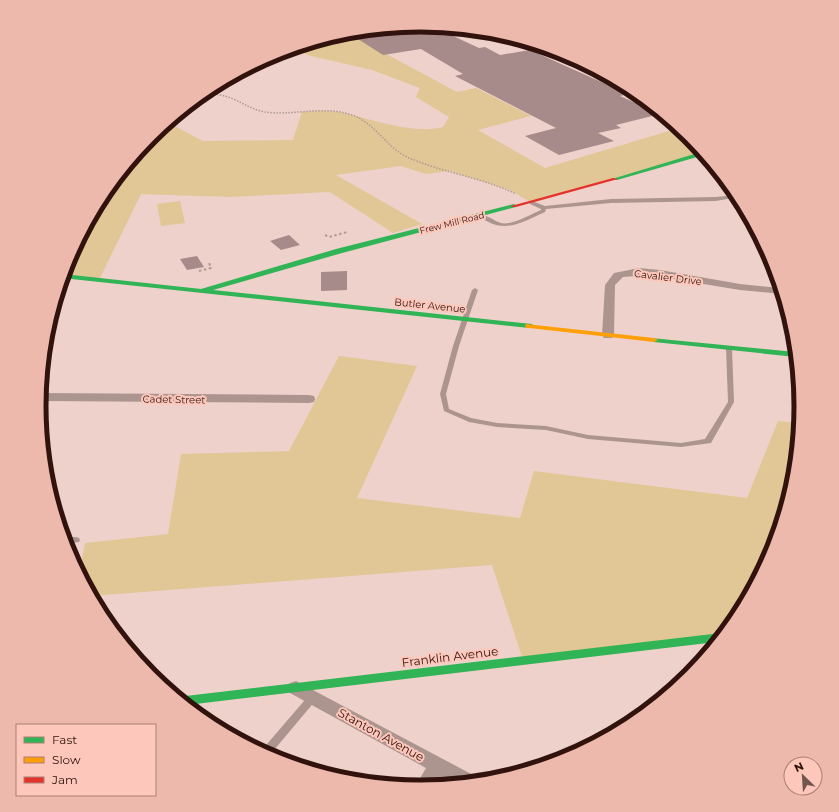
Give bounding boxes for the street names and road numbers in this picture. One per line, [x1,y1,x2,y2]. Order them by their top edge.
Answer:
street label: Frew Mill Road [418,209,485,236]
street label: Cavalier Drive [633,267,703,288]
street label: Butler Avenue [394,295,466,316]
street label: Cadet Street [143,392,205,407]
street label: Franklin Avenue [401,643,499,670]
street label: Stanton Avenue [336,705,427,764]

